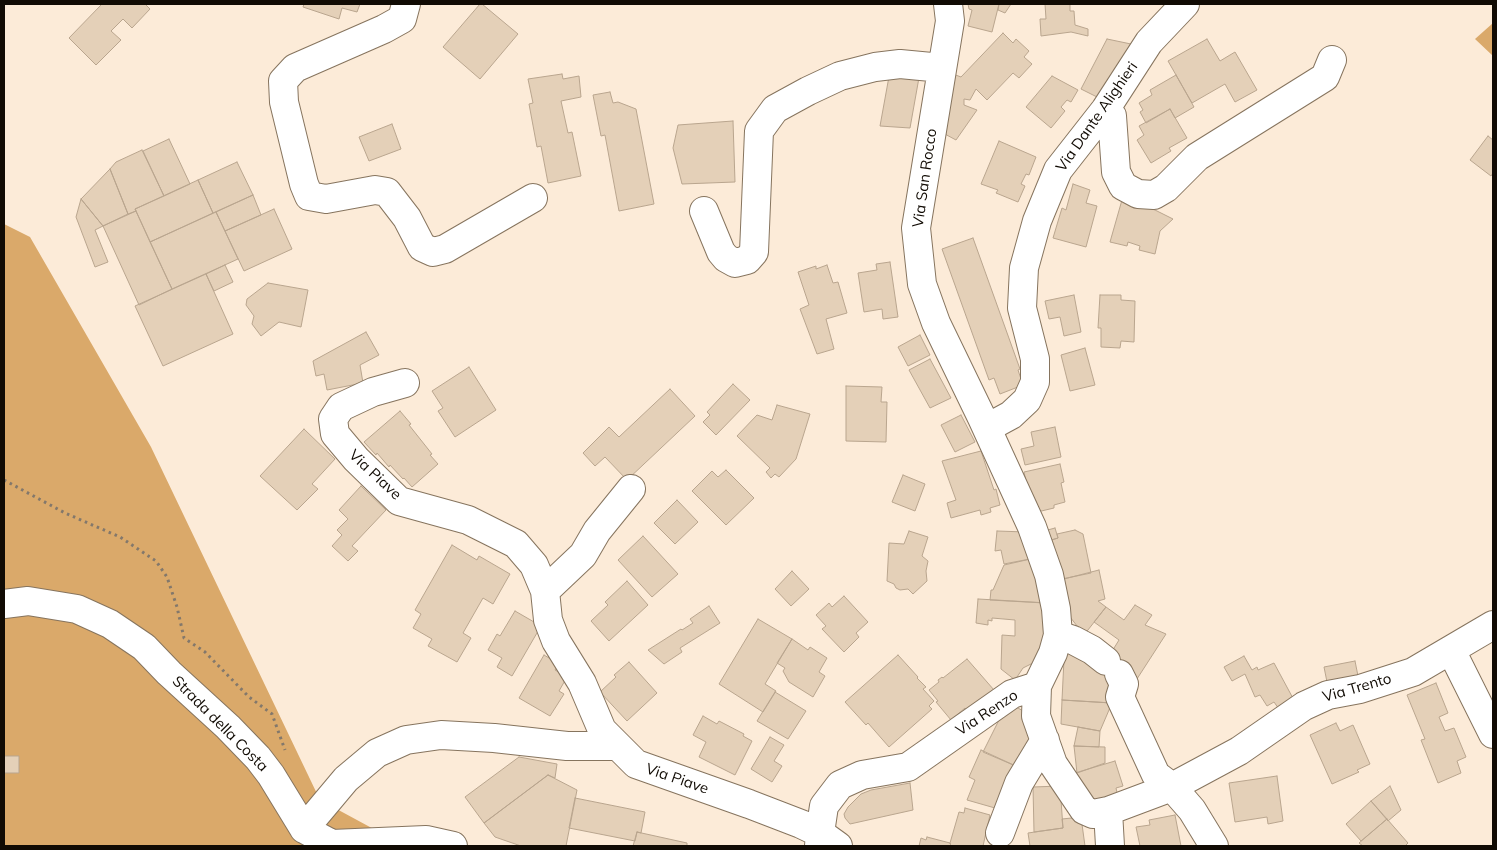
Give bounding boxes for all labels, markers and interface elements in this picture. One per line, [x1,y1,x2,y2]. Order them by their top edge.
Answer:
street label: Via Dante Alighieri [1052,59,1142,175]
street label: Via San Rocco [909,127,941,229]
street label: Via Piave [345,446,405,504]
street label: Via Trento [1320,670,1394,706]
street label: Strada della Costa [168,672,272,776]
street label: Via Renzo [953,686,1021,740]
street label: Via Piave [643,760,711,798]

